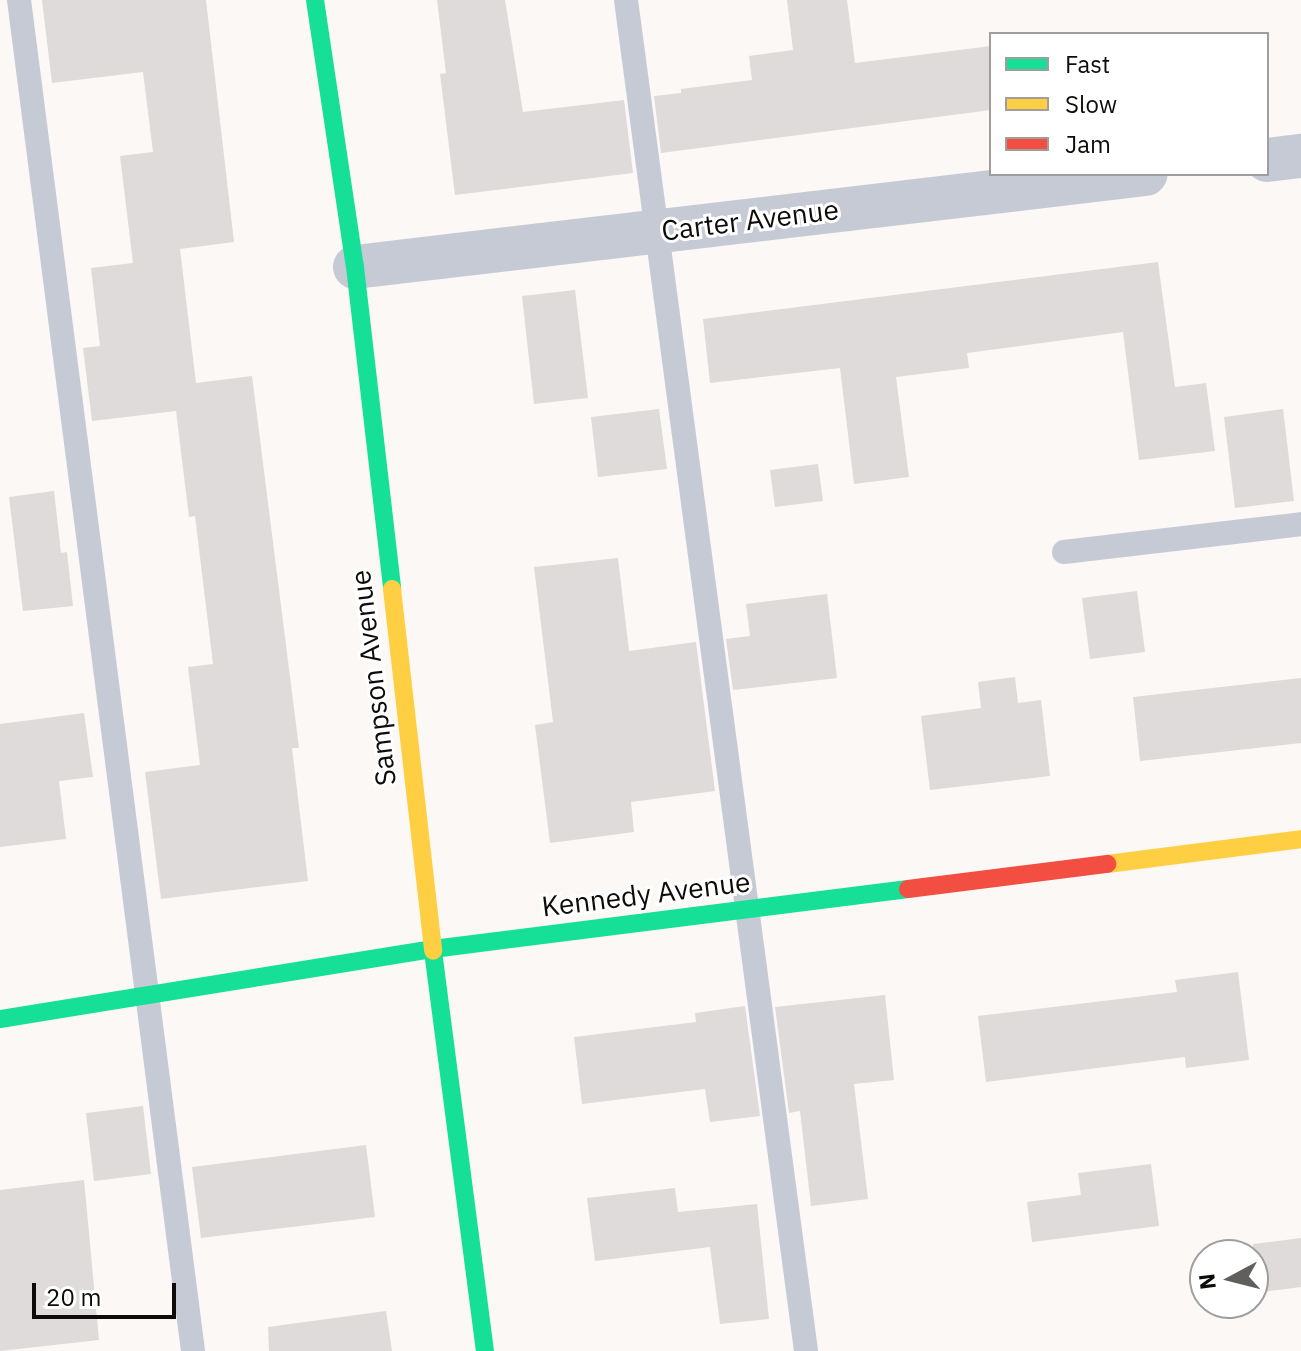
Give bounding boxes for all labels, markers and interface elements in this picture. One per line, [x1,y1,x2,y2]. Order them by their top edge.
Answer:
legend [989,32,1269,176]
text: Fast [1065,48,1110,80]
text: Slow [1065,88,1117,120]
text: Jam [1065,128,1111,160]
street label: Carter Avenue [660,192,840,248]
street label: Sampson Avenue [343,568,403,788]
street label: Kennedy Avenue [540,865,752,923]
north arrow [1189,1239,1269,1319]
scale bar [36,1267,180,1317]
text: N [1191,1272,1222,1291]
text: 20 m [46,1281,101,1313]

